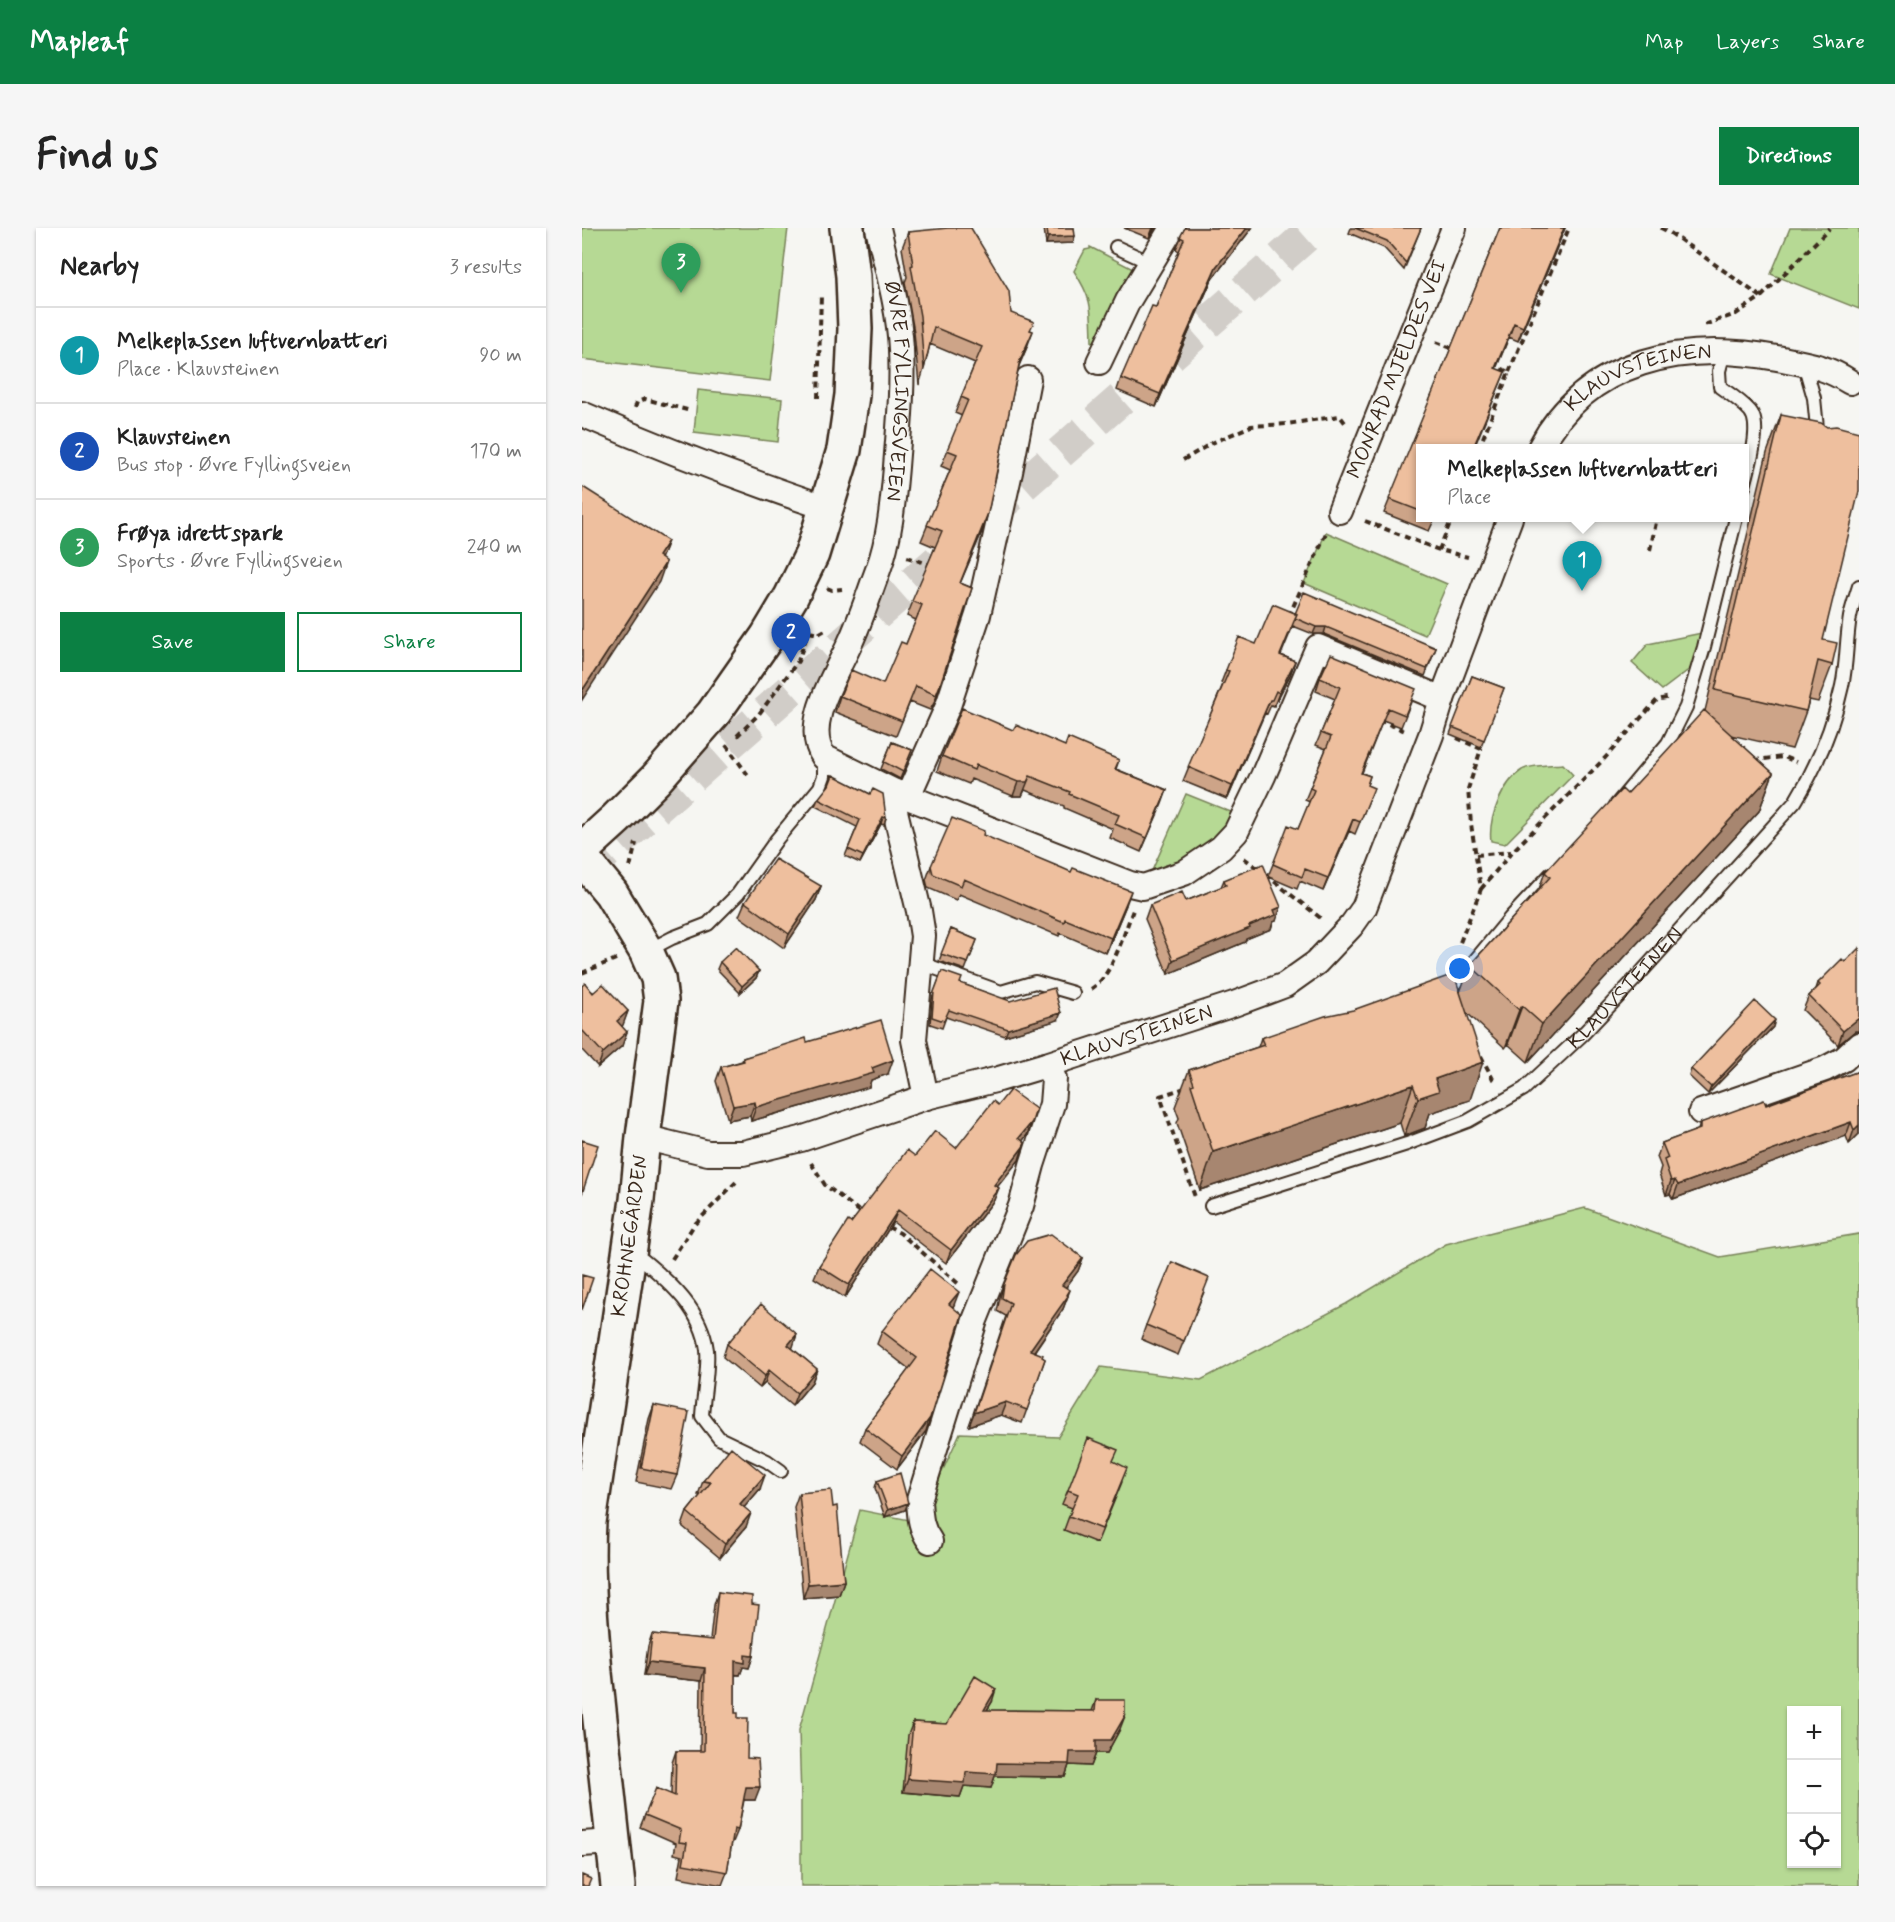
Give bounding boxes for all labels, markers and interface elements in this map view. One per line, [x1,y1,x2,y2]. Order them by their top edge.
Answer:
text: Mapleaf [30,24,129,61]
text: Map [1645,28,1683,56]
text: Layers [1716,28,1779,56]
text: Share [1812,28,1865,56]
button: Directions [1719,127,1859,185]
text: Find us [36,129,158,184]
pin: 3 [662,244,700,293]
text: Nearby [60,250,139,284]
text: 3 results [450,254,522,281]
street label: MONRAD MJELDES VEI [1341,255,1454,483]
street label: ØVRE FYLLINGSVEIEN [877,278,916,502]
text: Melkeplassen luftvernbatteri [117,328,388,356]
street label: KLAUVSTEINEN [1558,338,1712,418]
text: 1 [75,342,84,369]
text: 90 m [479,342,522,369]
text: Place · Klauvsteinen [117,356,280,383]
text: Klauvsteinen [117,424,231,452]
text: 2 [75,438,84,465]
text: 170 m [470,438,522,465]
popup [1416,444,1749,522]
text: Bus stop · Øvre Fyllingsveien [117,452,351,479]
text: Melkeplassen luftvernbatteri [1447,456,1718,484]
text: Place [1447,484,1491,511]
text: Frøya idrettspark [117,520,283,548]
text: 3 [75,534,84,561]
text: 240 m [467,534,522,561]
pin: 1 [1562,542,1602,591]
text: Sports · Øvre Fyllingsveien [117,548,343,575]
button: Save [60,612,285,672]
button: Share [297,612,522,672]
pin: 2 [772,614,810,663]
street label: KLAUVSTEINEN [1561,921,1689,1056]
your location [1445,954,1474,983]
street label: KLAUVSTEINEN [1057,998,1216,1073]
street label: KROHNEGÅRDEN [605,1153,655,1319]
map controls [1787,1706,1841,1868]
button: + [1787,1706,1841,1760]
button: − [1787,1760,1841,1814]
button: locate [1787,1814,1841,1868]

